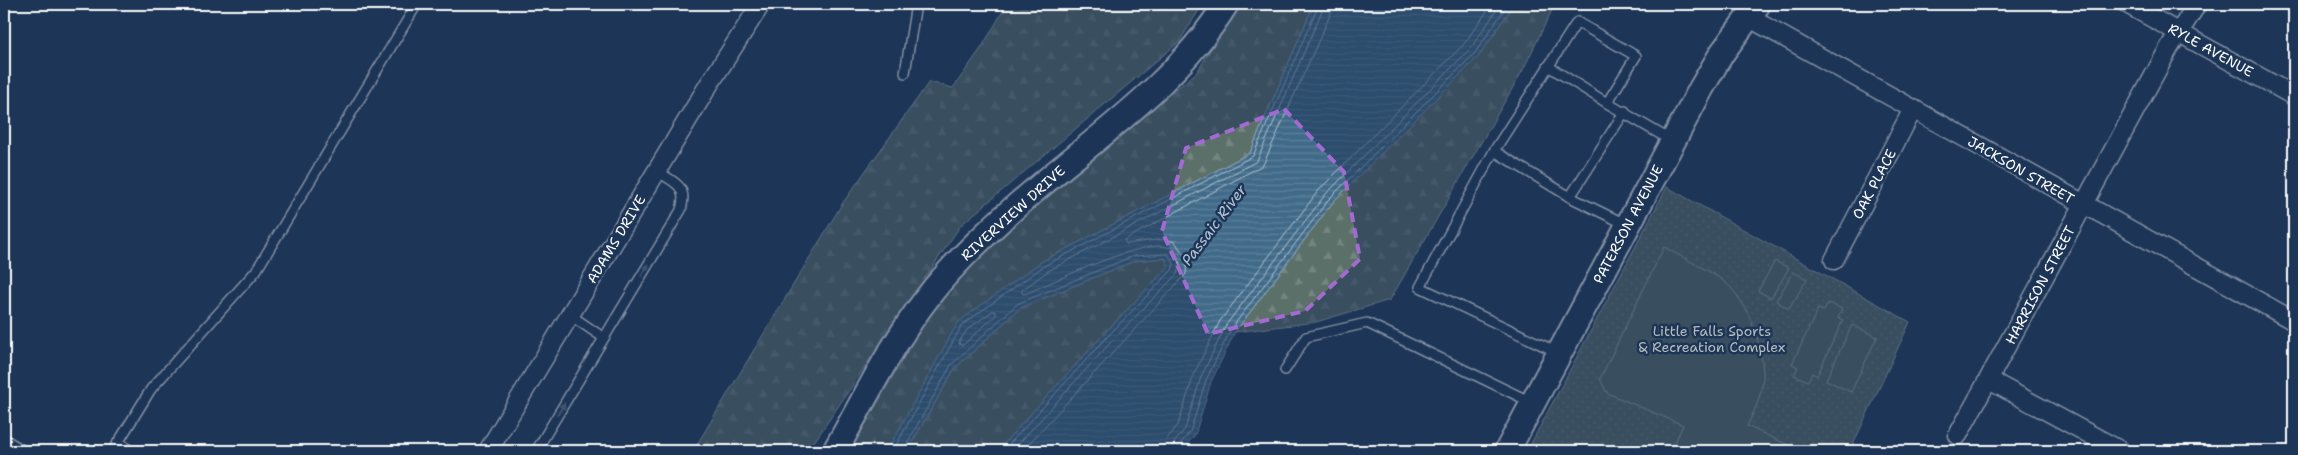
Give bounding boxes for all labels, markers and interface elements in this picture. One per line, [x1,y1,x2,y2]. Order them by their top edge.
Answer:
street label: RYLE AVENUE [2165,19,2257,81]
street label: JACKSON STREET [1964,132,2078,208]
street label: OAK PLACE [1848,146,1900,222]
street label: RIVERVIEW DRIVE [957,161,1069,264]
street label: PATERSON AVENUE [1589,161,1667,287]
water label: Passaic River [1177,180,1252,270]
street label: ADAMS DRIVE [582,191,650,287]
street label: HARRISON STREET [2001,222,2079,347]
one-way arrow [640,264,649,277]
park label: Little Falls Sports & Recreation Complex [1639,322,1785,356]
one-way arrow [557,403,566,416]

